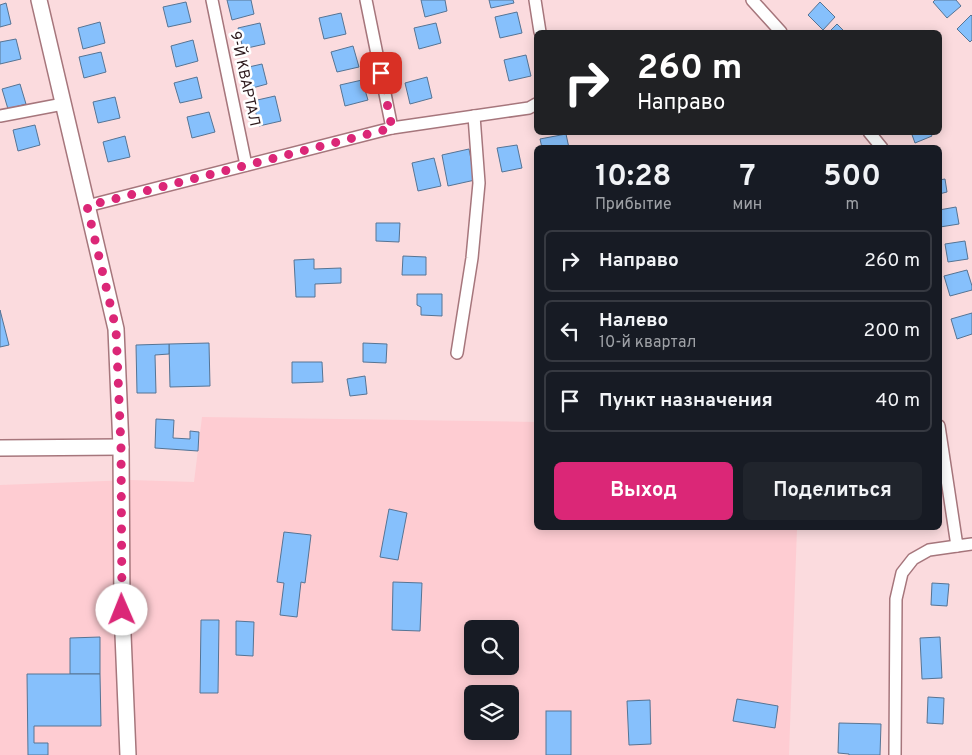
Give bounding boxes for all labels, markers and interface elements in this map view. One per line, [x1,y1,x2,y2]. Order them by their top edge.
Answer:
street label: 9-Й КВАРТАЛ [225,29,265,128]
text: 260 m [637,47,742,91]
icon: right [554,50,619,115]
pin [360,52,402,94]
icon: arrive [367,59,395,87]
text: Направо [637,90,725,117]
text: 10:28 [595,159,671,196]
text: 7 [739,159,755,196]
text: 500 [823,159,881,196]
text: Прибытие [595,195,672,215]
text: мин [733,195,762,215]
text: m [845,195,859,215]
icon: right [556,247,584,275]
text: Направо [599,249,679,273]
text: 260 m [864,249,920,273]
text: Налево [599,309,668,333]
icon: left [556,317,584,345]
text: 200 m [864,319,920,343]
text: 10-й квартал [599,333,696,353]
icon: arrive [556,387,584,415]
text: Пункт назначения [599,389,773,413]
text: 40 m [875,389,920,413]
button: Выход [554,462,733,520]
button: Поделиться [743,462,922,520]
position arrow [95,583,147,635]
map controls [464,620,519,740]
button: search [464,620,519,675]
button: layers [464,685,519,740]

